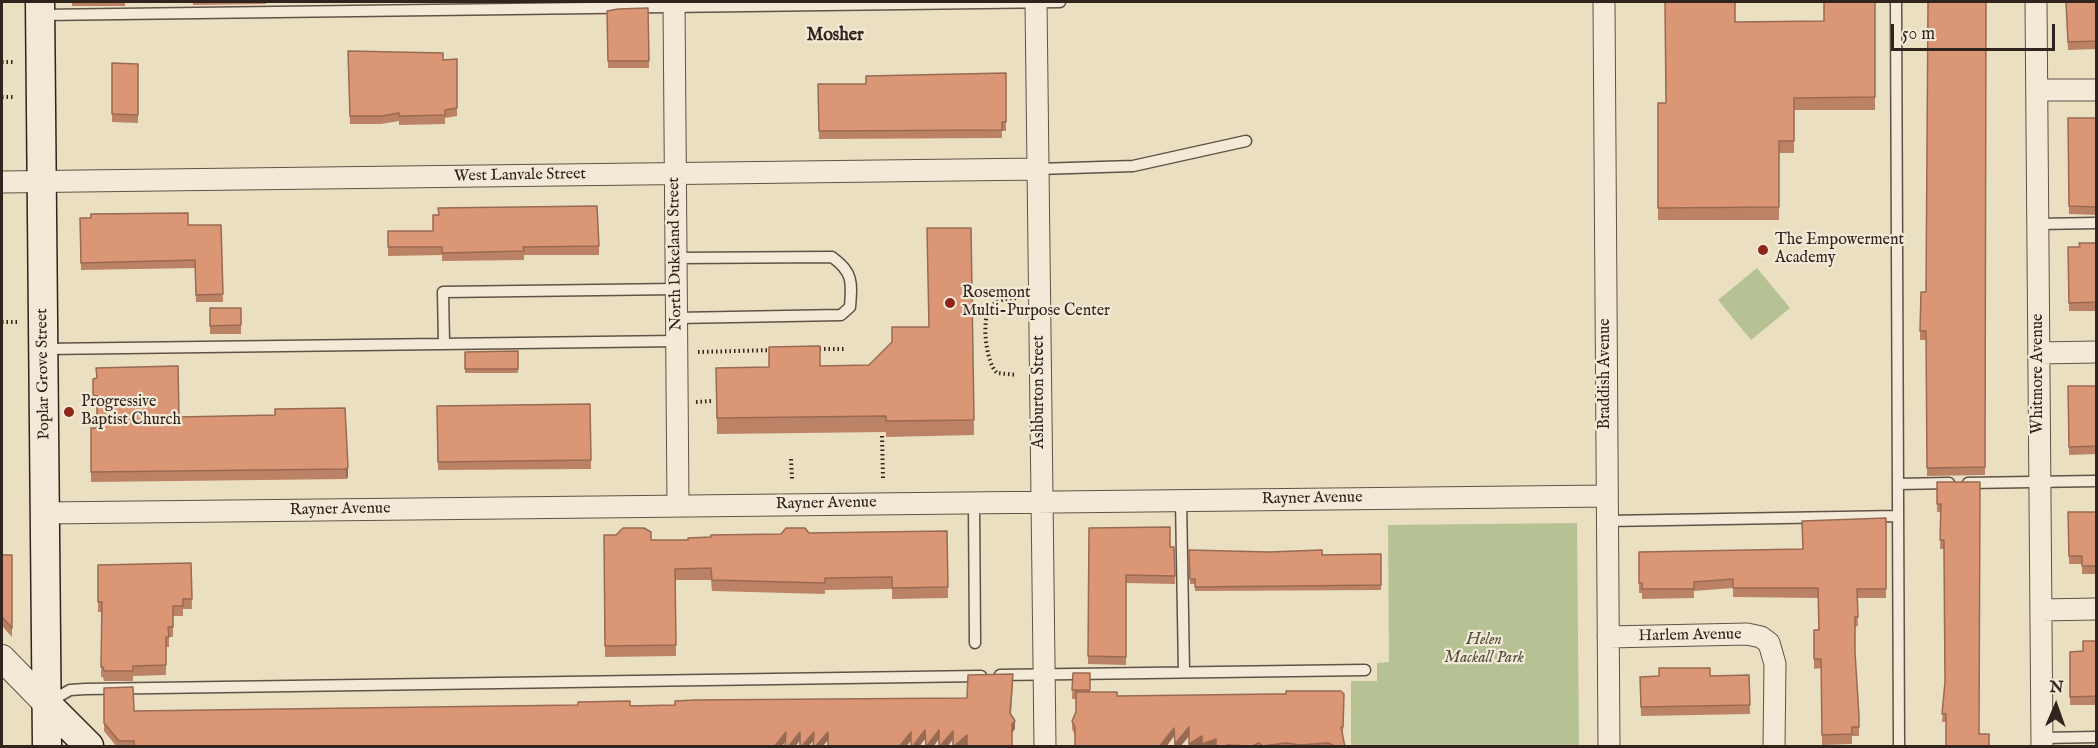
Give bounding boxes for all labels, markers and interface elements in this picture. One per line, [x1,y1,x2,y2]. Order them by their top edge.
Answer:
scale bar [1894,12,2058,50]
text: 50 m [1902,23,1935,46]
district label: Mosher [806,25,864,47]
street label: West Lanvale Street [454,165,586,187]
street label: North Dukeland Street [665,177,687,331]
place label: The Empowerment Academy [1775,231,1904,269]
marker: The Empowerment Academy [1756,243,1770,257]
place label: Rosemont Multi-Purpose Center [962,284,1110,322]
marker: Rosemont Multi-Purpose Center [943,296,957,310]
street label: Poplar Grove Street [33,308,55,440]
street label: Whitmore Avenue [2029,314,2049,434]
street label: Braddish Avenue [1596,318,1616,430]
street label: Ashburton Street [1030,335,1050,449]
place label: Progressive Baptist Church [81,393,181,431]
marker: Progressive Baptist Church [62,405,76,419]
street label: Rayner Avenue [1261,489,1363,509]
street label: Rayner Avenue [775,494,877,514]
street label: Rayner Avenue [289,500,391,520]
street label: Harlem Avenue [1638,626,1742,646]
park label: Helen Mackall Park [1444,631,1524,669]
north arrow [2026,676,2086,736]
text: N [2049,678,2064,698]

